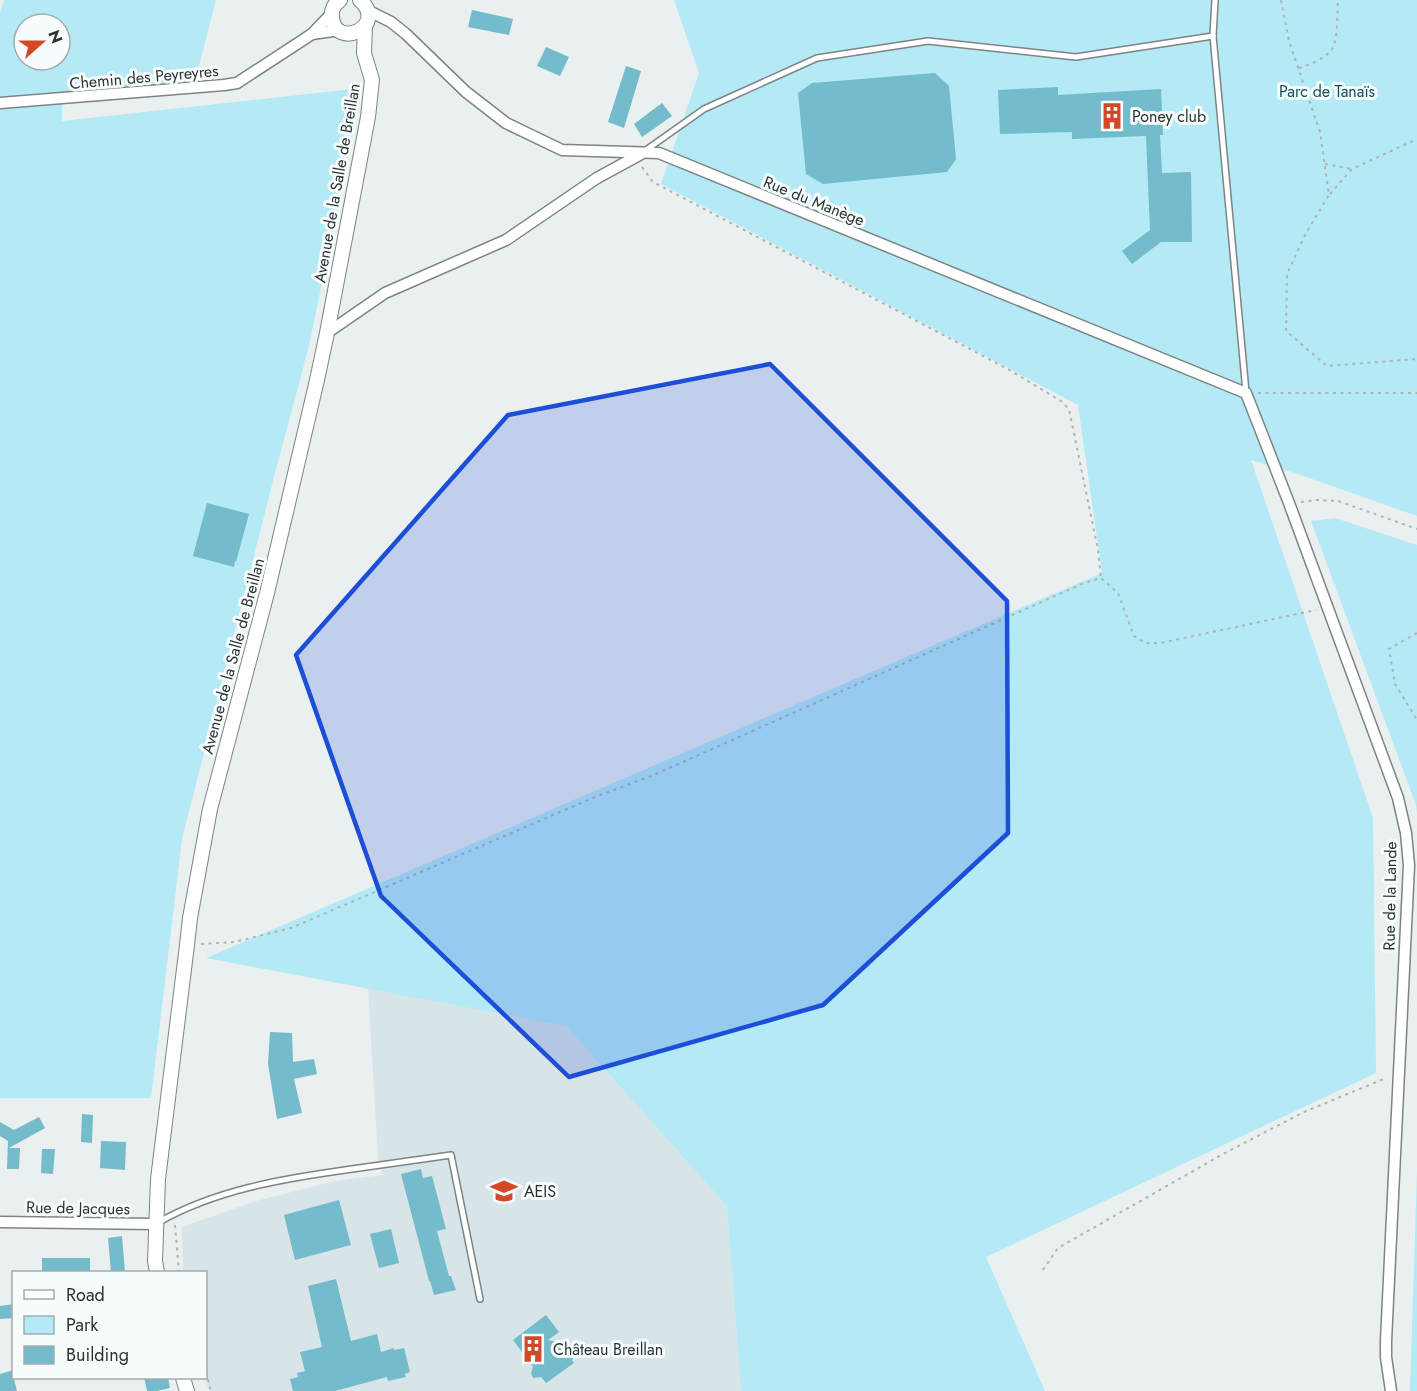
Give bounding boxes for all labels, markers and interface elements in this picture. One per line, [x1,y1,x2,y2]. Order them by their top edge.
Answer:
north arrow [12,12,72,72]
text: N [43,27,69,47]
street label: Chemin des Peyreyres [68,59,220,95]
park label: Parc de Tanaïs [1279,80,1375,103]
street label: Avenue de la Salle de Breillan [308,82,366,284]
building icon: Poney club [1097,101,1127,131]
place label: Poney club [1132,105,1206,128]
street label: Rue du Manège [760,170,868,232]
street label: Avenue de la Salle de Breillan [196,555,270,757]
street label: Rue de la Lande [1378,841,1402,951]
school or university icon: AEIS [489,1176,519,1206]
place label: AEIS [524,1180,556,1203]
street label: Rue de Jacques [26,1196,130,1220]
legend [12,1271,207,1379]
text: Road [66,1282,105,1308]
text: Park [66,1312,98,1338]
building icon: Château Breillan [518,1334,548,1364]
place label: Château Breillan [553,1338,663,1361]
text: Building [66,1342,129,1368]

